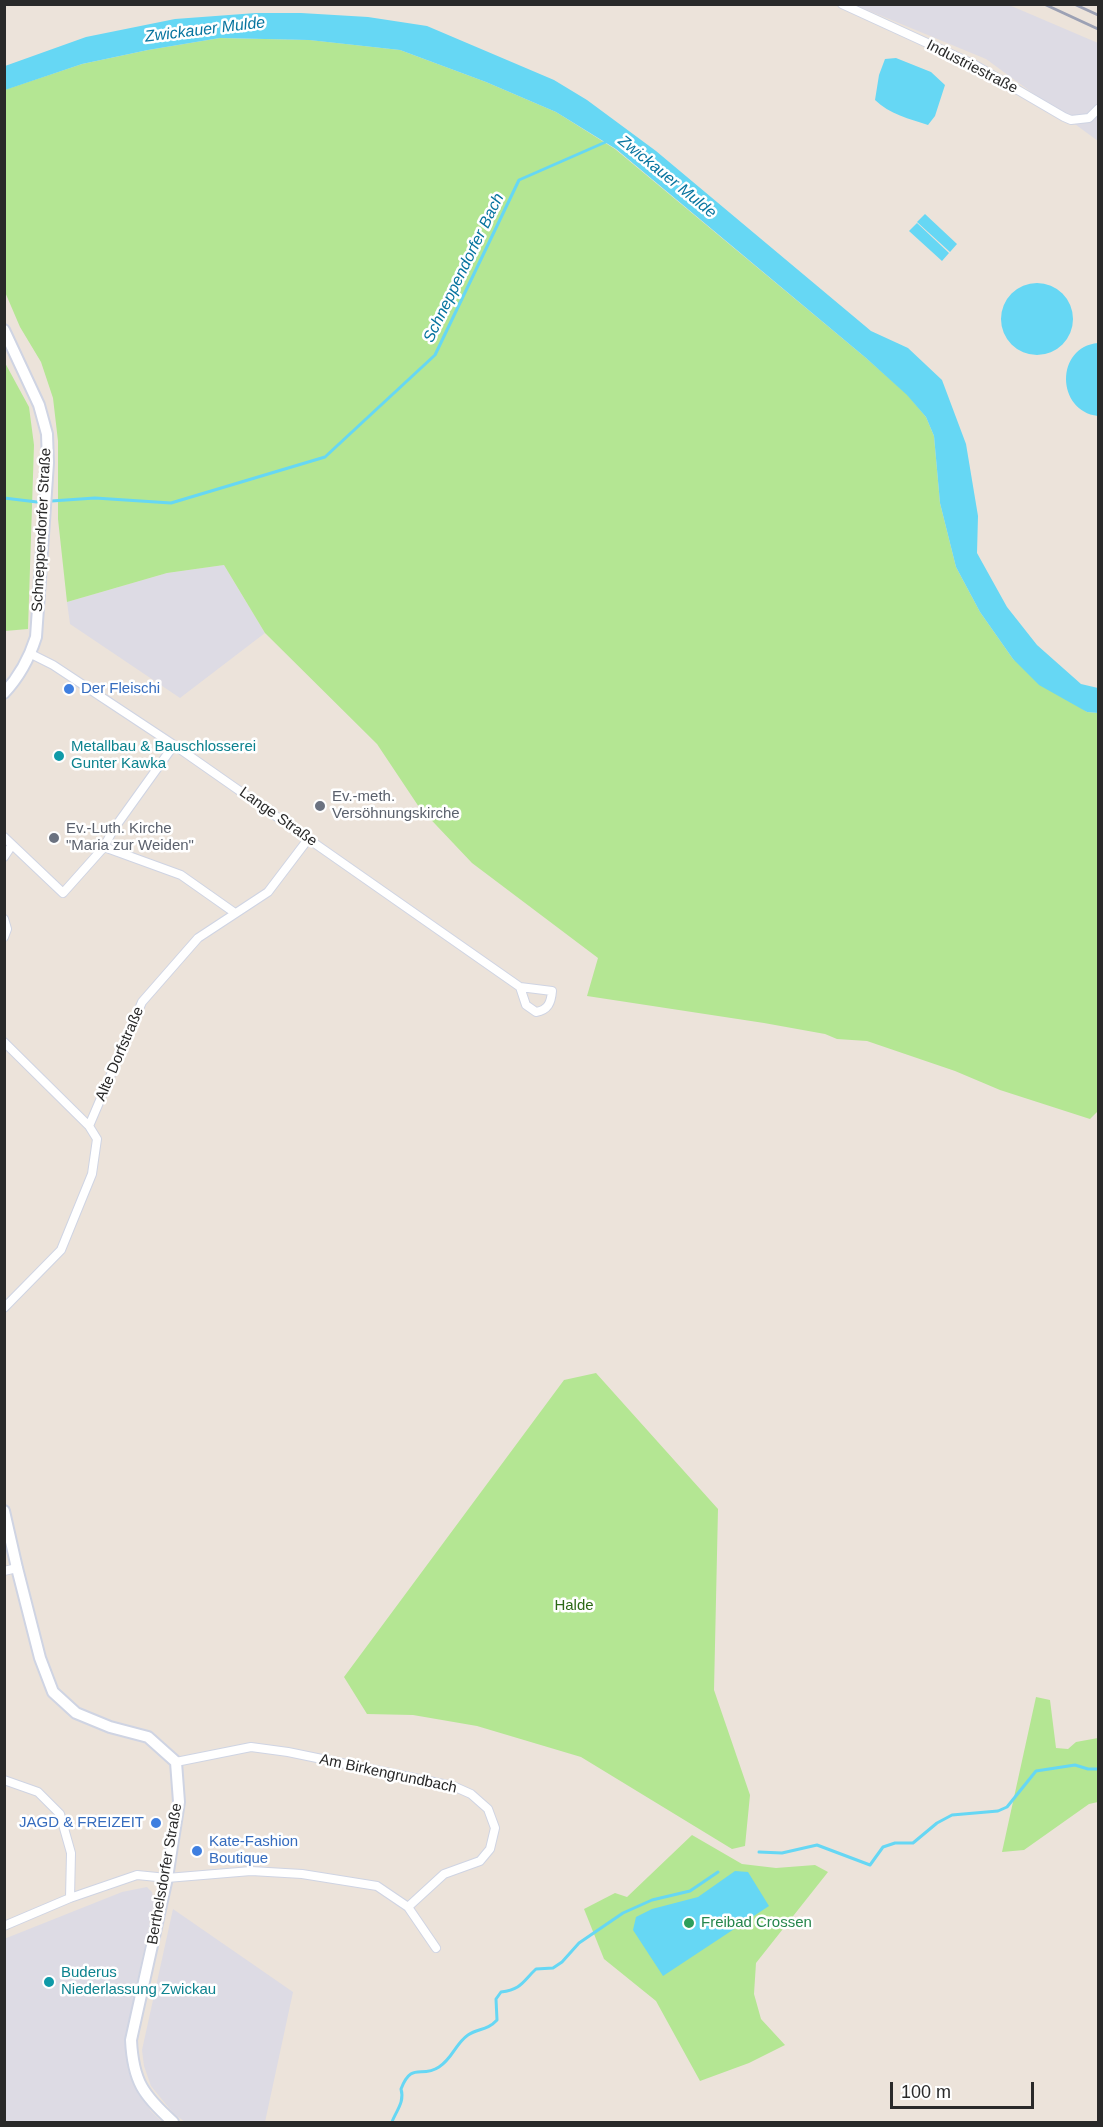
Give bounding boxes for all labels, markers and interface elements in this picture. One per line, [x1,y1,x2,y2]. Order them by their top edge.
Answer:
water label: Zwickauer Mulde [144,13,266,47]
street label: Industriestraße [923,36,1021,98]
water label: Zwickauer Mulde [614,131,720,223]
water label: Schneppendorfer Bach [419,190,509,346]
street label: Schneppendorfer Straße [29,448,55,612]
place label: Der Fleischi [81,680,160,698]
marker: Der Fleischi [62,682,76,696]
place label: Metallbau & Bauschlosserei Gunter Kawka [71,738,256,773]
marker: Metallbau & Bauschlosserei Gunter Kawka [52,749,66,763]
street label: Lange Straße [236,784,320,850]
place label: Ev.-meth. Versöhnungskirche [332,788,460,823]
marker: Ev.-meth. Versöhnungskirche [313,799,327,813]
place label: Ev.-Luth. Kirche "Maria zur Weiden" [66,820,194,855]
marker: Ev.-Luth. Kirche "Maria zur Weiden" [47,831,61,845]
street label: Alte Dorfstraße [92,1004,148,1104]
park label: Halde [554,1597,594,1615]
street label: Am Birkengrundbach [318,1751,458,1797]
street label: Berthelsdorfer Straße [144,1802,186,1946]
place label: JAGD & FREIZEIT [19,1814,144,1832]
marker: JAGD & FREIZEIT [149,1816,163,1830]
place label: Kate-Fashion Boutique [209,1833,298,1868]
marker: Kate-Fashion Boutique [190,1844,204,1858]
place label: Freibad Crossen [701,1914,812,1932]
marker: Freibad Crossen [682,1916,696,1930]
place label: Buderus Niederlassung Zwickau [61,1964,216,1999]
marker: Buderus Niederlassung Zwickau [42,1975,56,1989]
scale bar [893,2070,1037,2108]
text: 100 m [901,2082,951,2102]

